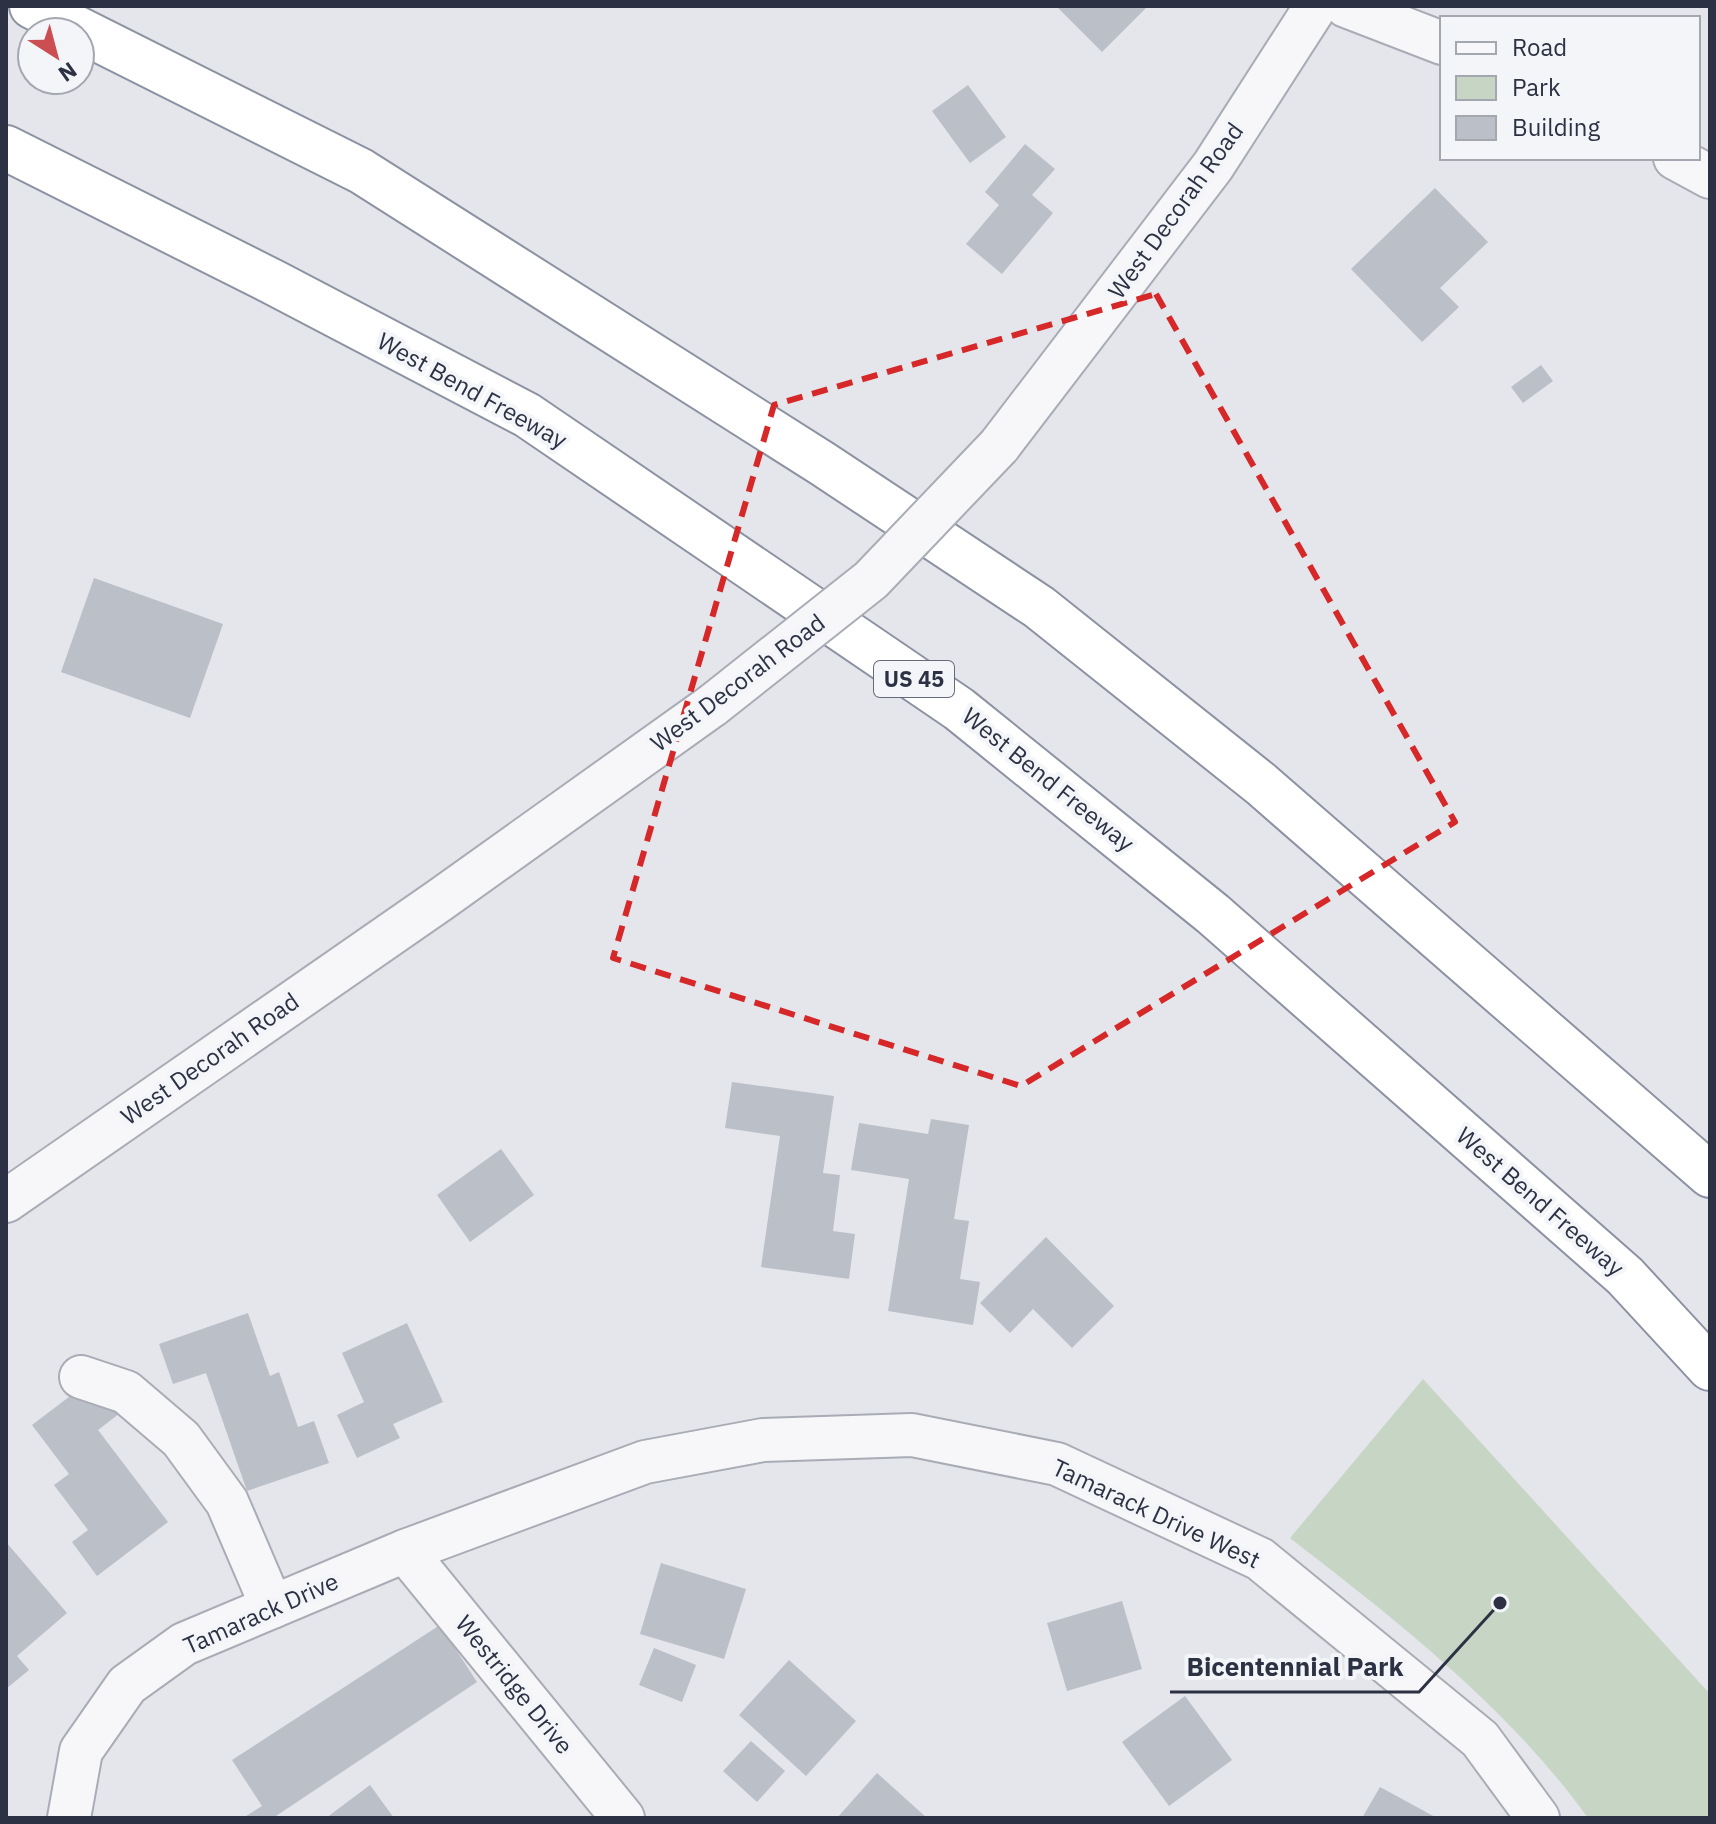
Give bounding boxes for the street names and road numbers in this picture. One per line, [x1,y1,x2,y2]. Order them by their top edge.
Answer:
street label: West Decorah Road [1100,116,1250,305]
street label: West Bend Freeway [372,325,573,456]
street label: West Decorah Road [644,606,831,758]
road number: US 45 [874,661,954,697]
street label: West Bend Freeway [956,700,1141,859]
street label: West Decorah Road [114,985,305,1132]
street label: West Bend Freeway [1450,1119,1631,1283]
street label: Tamarack Drive West [1047,1451,1266,1575]
street label: Tamarack Drive [178,1565,343,1662]
street label: Westridge Drive [449,1608,581,1760]

